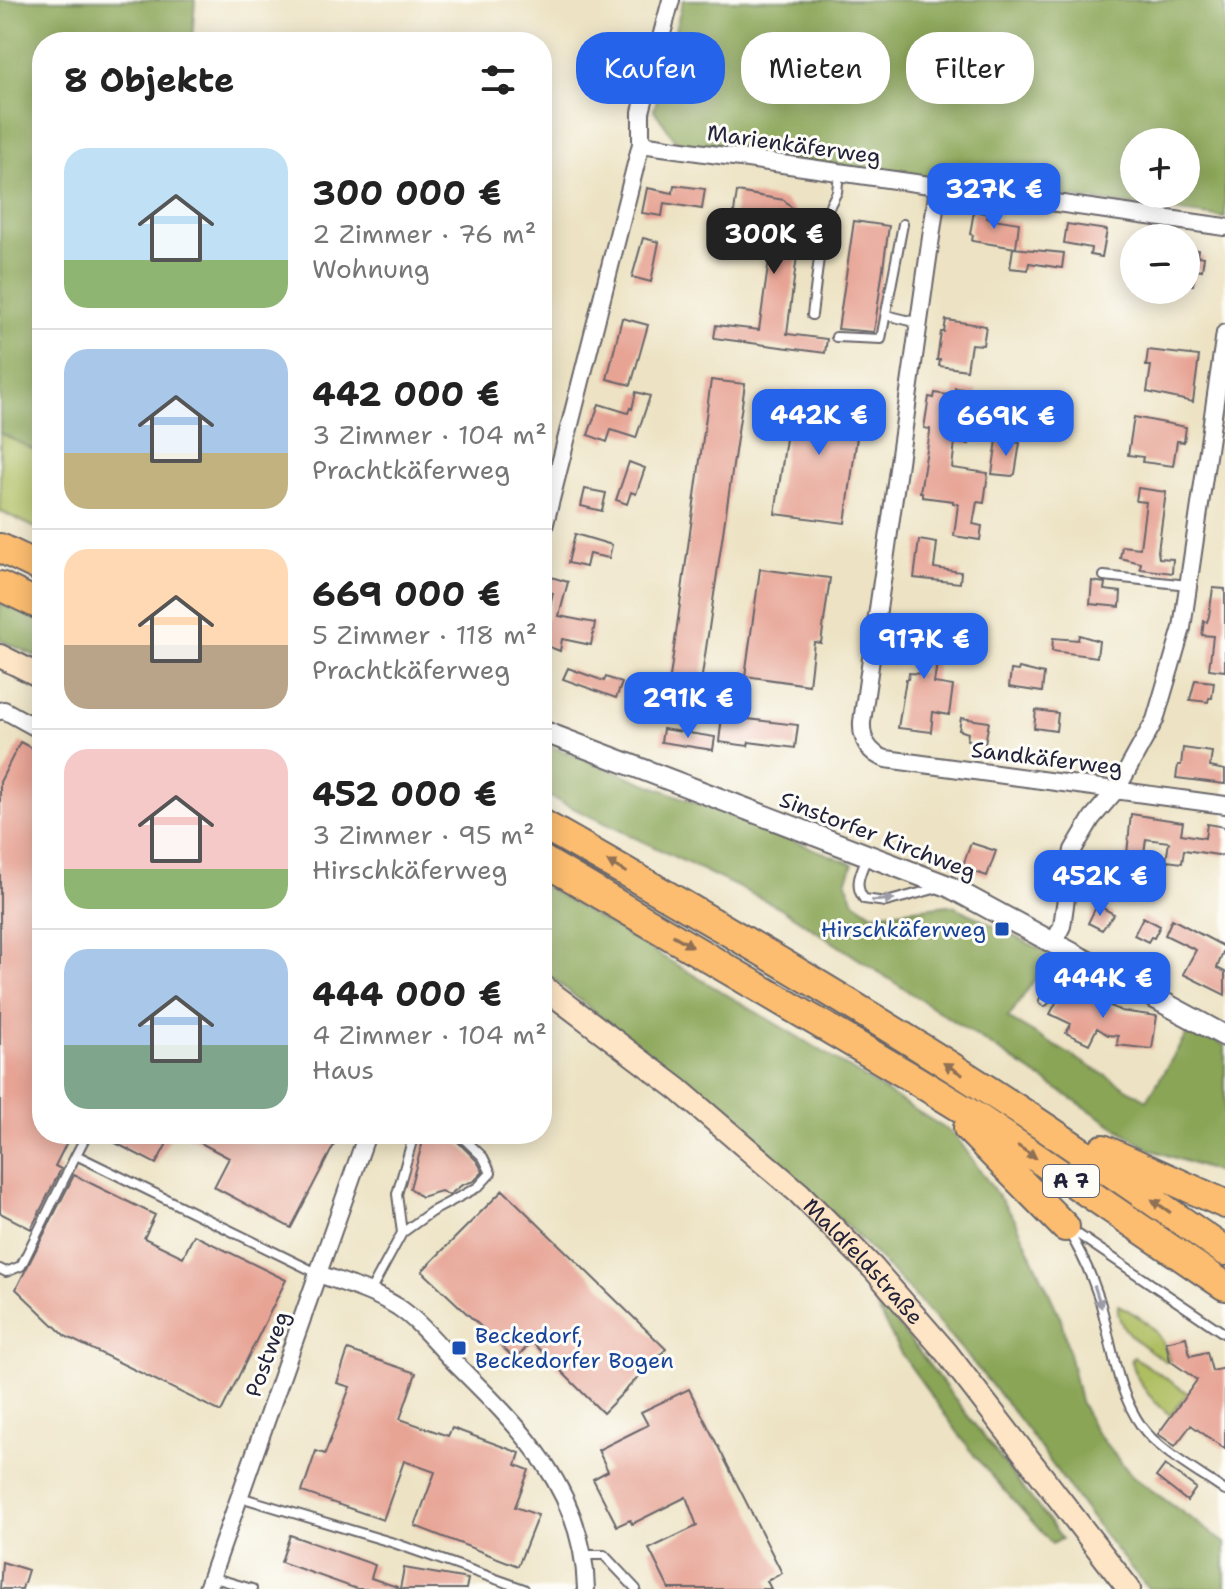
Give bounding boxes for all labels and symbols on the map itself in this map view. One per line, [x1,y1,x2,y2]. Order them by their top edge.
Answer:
street label: Marienkäferweg [705,118,883,171]
pin: 327K € [929,163,1059,231]
pin: 300K € [709,208,839,276]
pin: 442K € [754,389,884,457]
pin: 669K € [941,390,1071,458]
pin: 917K € [859,613,989,681]
pin: 291K € [623,672,753,740]
street label: Sandkäferweg [970,735,1124,782]
street label: Sinstorfer Kirchweg [775,785,980,886]
pin: 452K € [1035,850,1165,918]
one-way arrow [606,860,629,874]
one-way arrow [871,893,896,906]
place label: Hirschkäferweg [821,915,986,944]
marker: Hirschkäferweg [993,920,1011,938]
one-way arrow [672,934,694,948]
pin: 444K € [1038,952,1168,1020]
one-way arrow [942,1062,964,1076]
one-way arrow [1016,1144,1038,1158]
road number: A 7 [1043,1165,1099,1197]
street label: Maldfeldstraße [797,1192,930,1331]
one-way arrow [1150,1199,1171,1214]
one-way arrow [1092,1285,1105,1309]
street label: Postweg [239,1307,296,1401]
place label: Beckedorf, Beckedorfer Bogen [475,1321,674,1375]
marker: Beckedorf, Beckedorfer Bogen [450,1339,468,1357]

